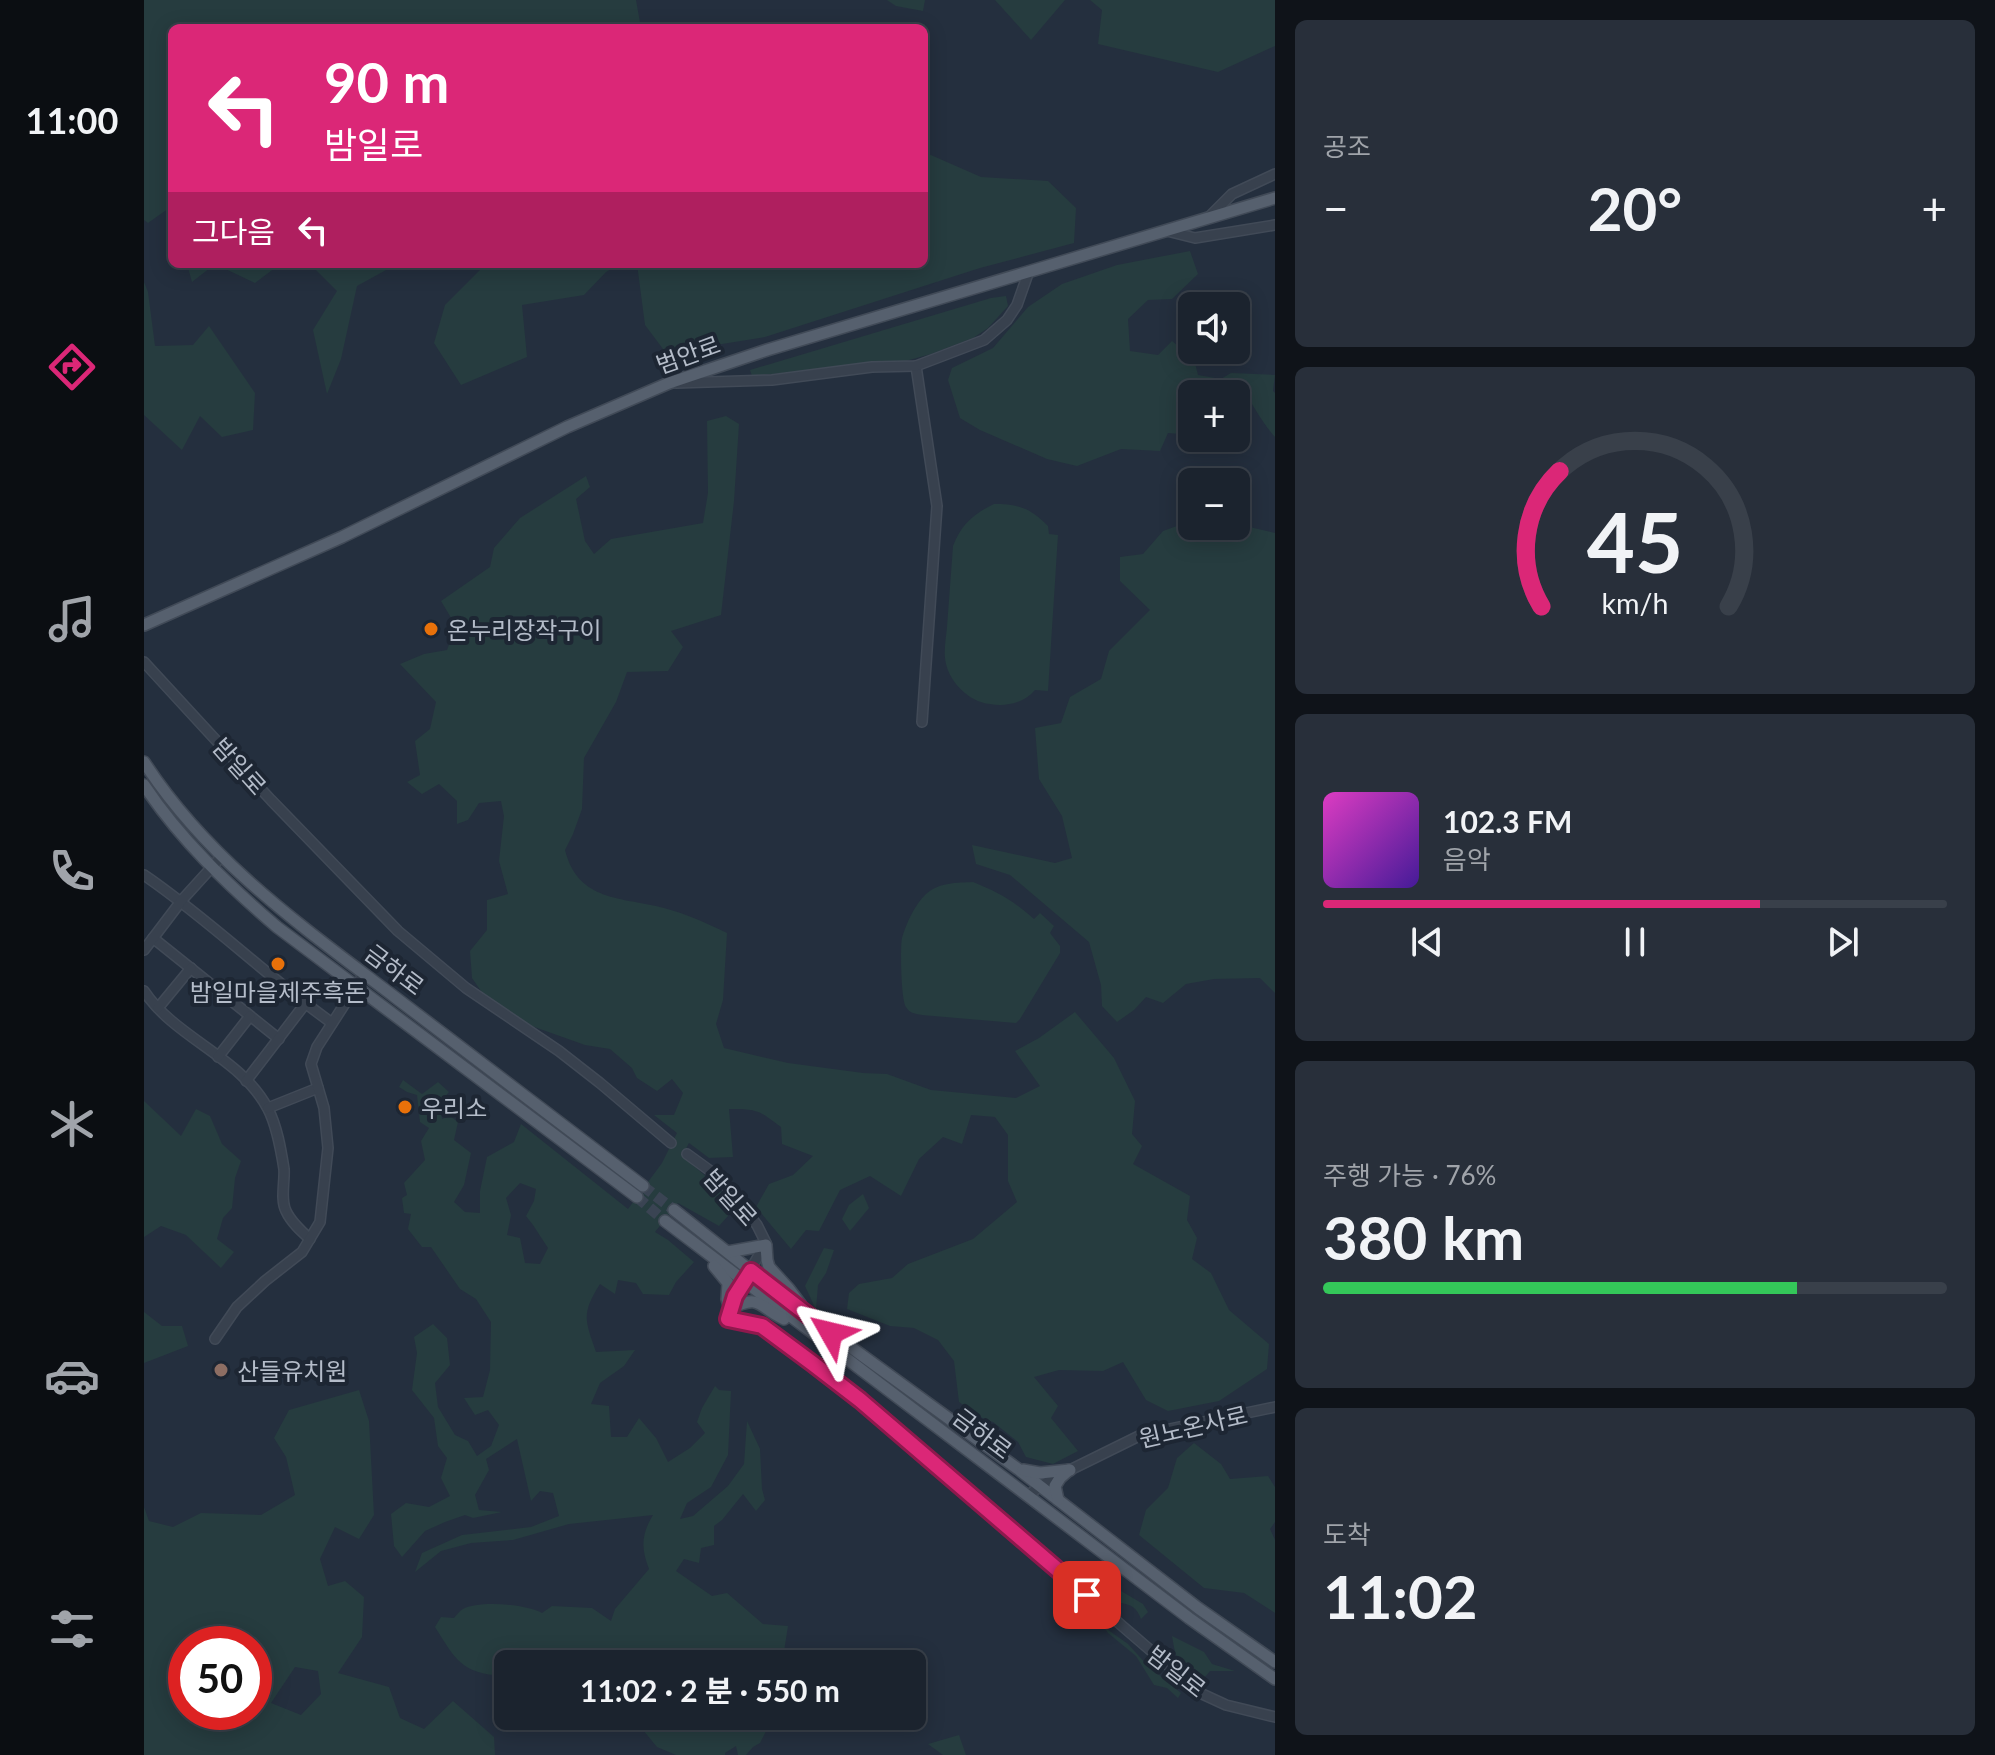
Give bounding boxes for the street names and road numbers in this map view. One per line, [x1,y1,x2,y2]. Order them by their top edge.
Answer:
street label: 범안로 [652,329,724,379]
street label: 밤일로 [207,732,273,800]
street label: 금하로 [360,937,430,1001]
street label: 밤일로 [698,1163,764,1231]
street label: 원노온사로 [1136,1399,1250,1453]
street label: 금하로 [948,1401,1018,1465]
street label: 밤일로 [1142,1639,1212,1703]

